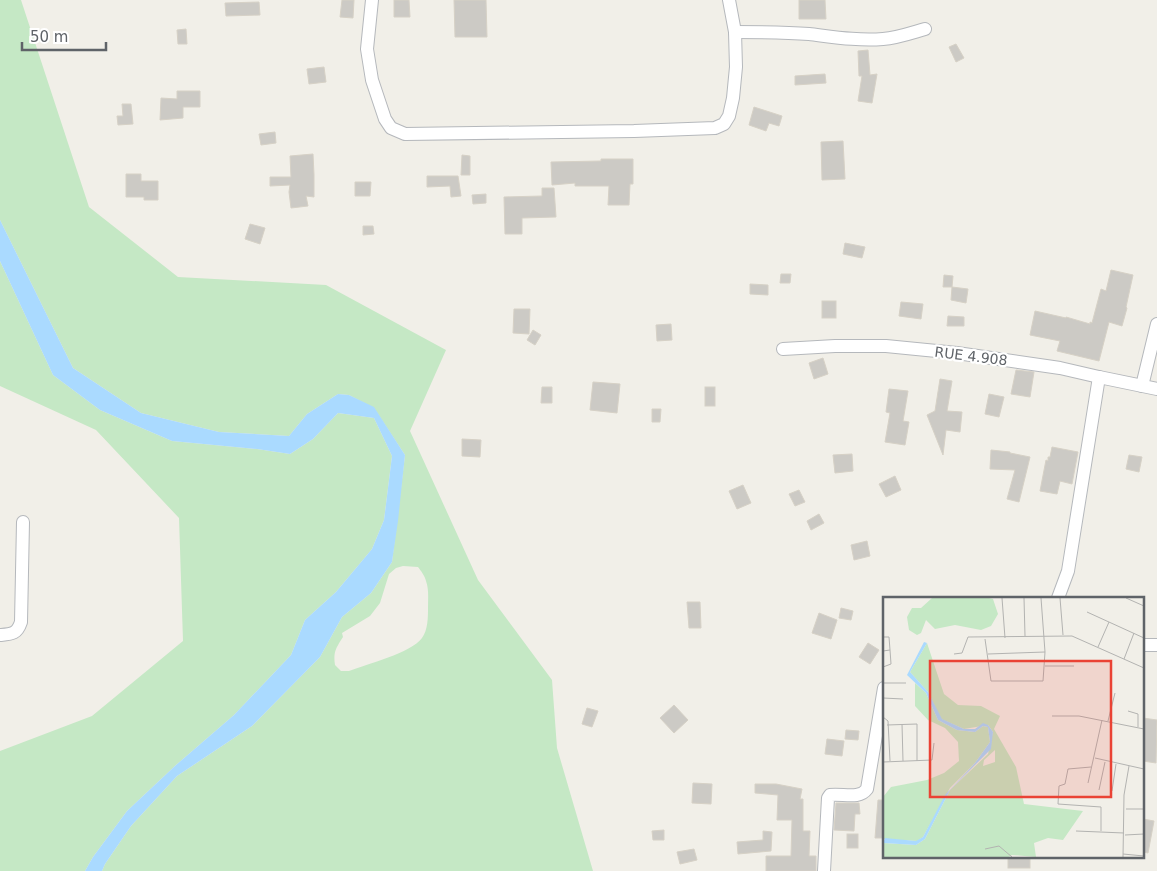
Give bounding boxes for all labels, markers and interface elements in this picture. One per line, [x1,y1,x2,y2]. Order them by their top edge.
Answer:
scale bar [22,20,106,52]
text: 50 m [30,28,68,46]
street label: RUE 4.908 [934,344,1008,368]
inset map [883,597,1144,858]

